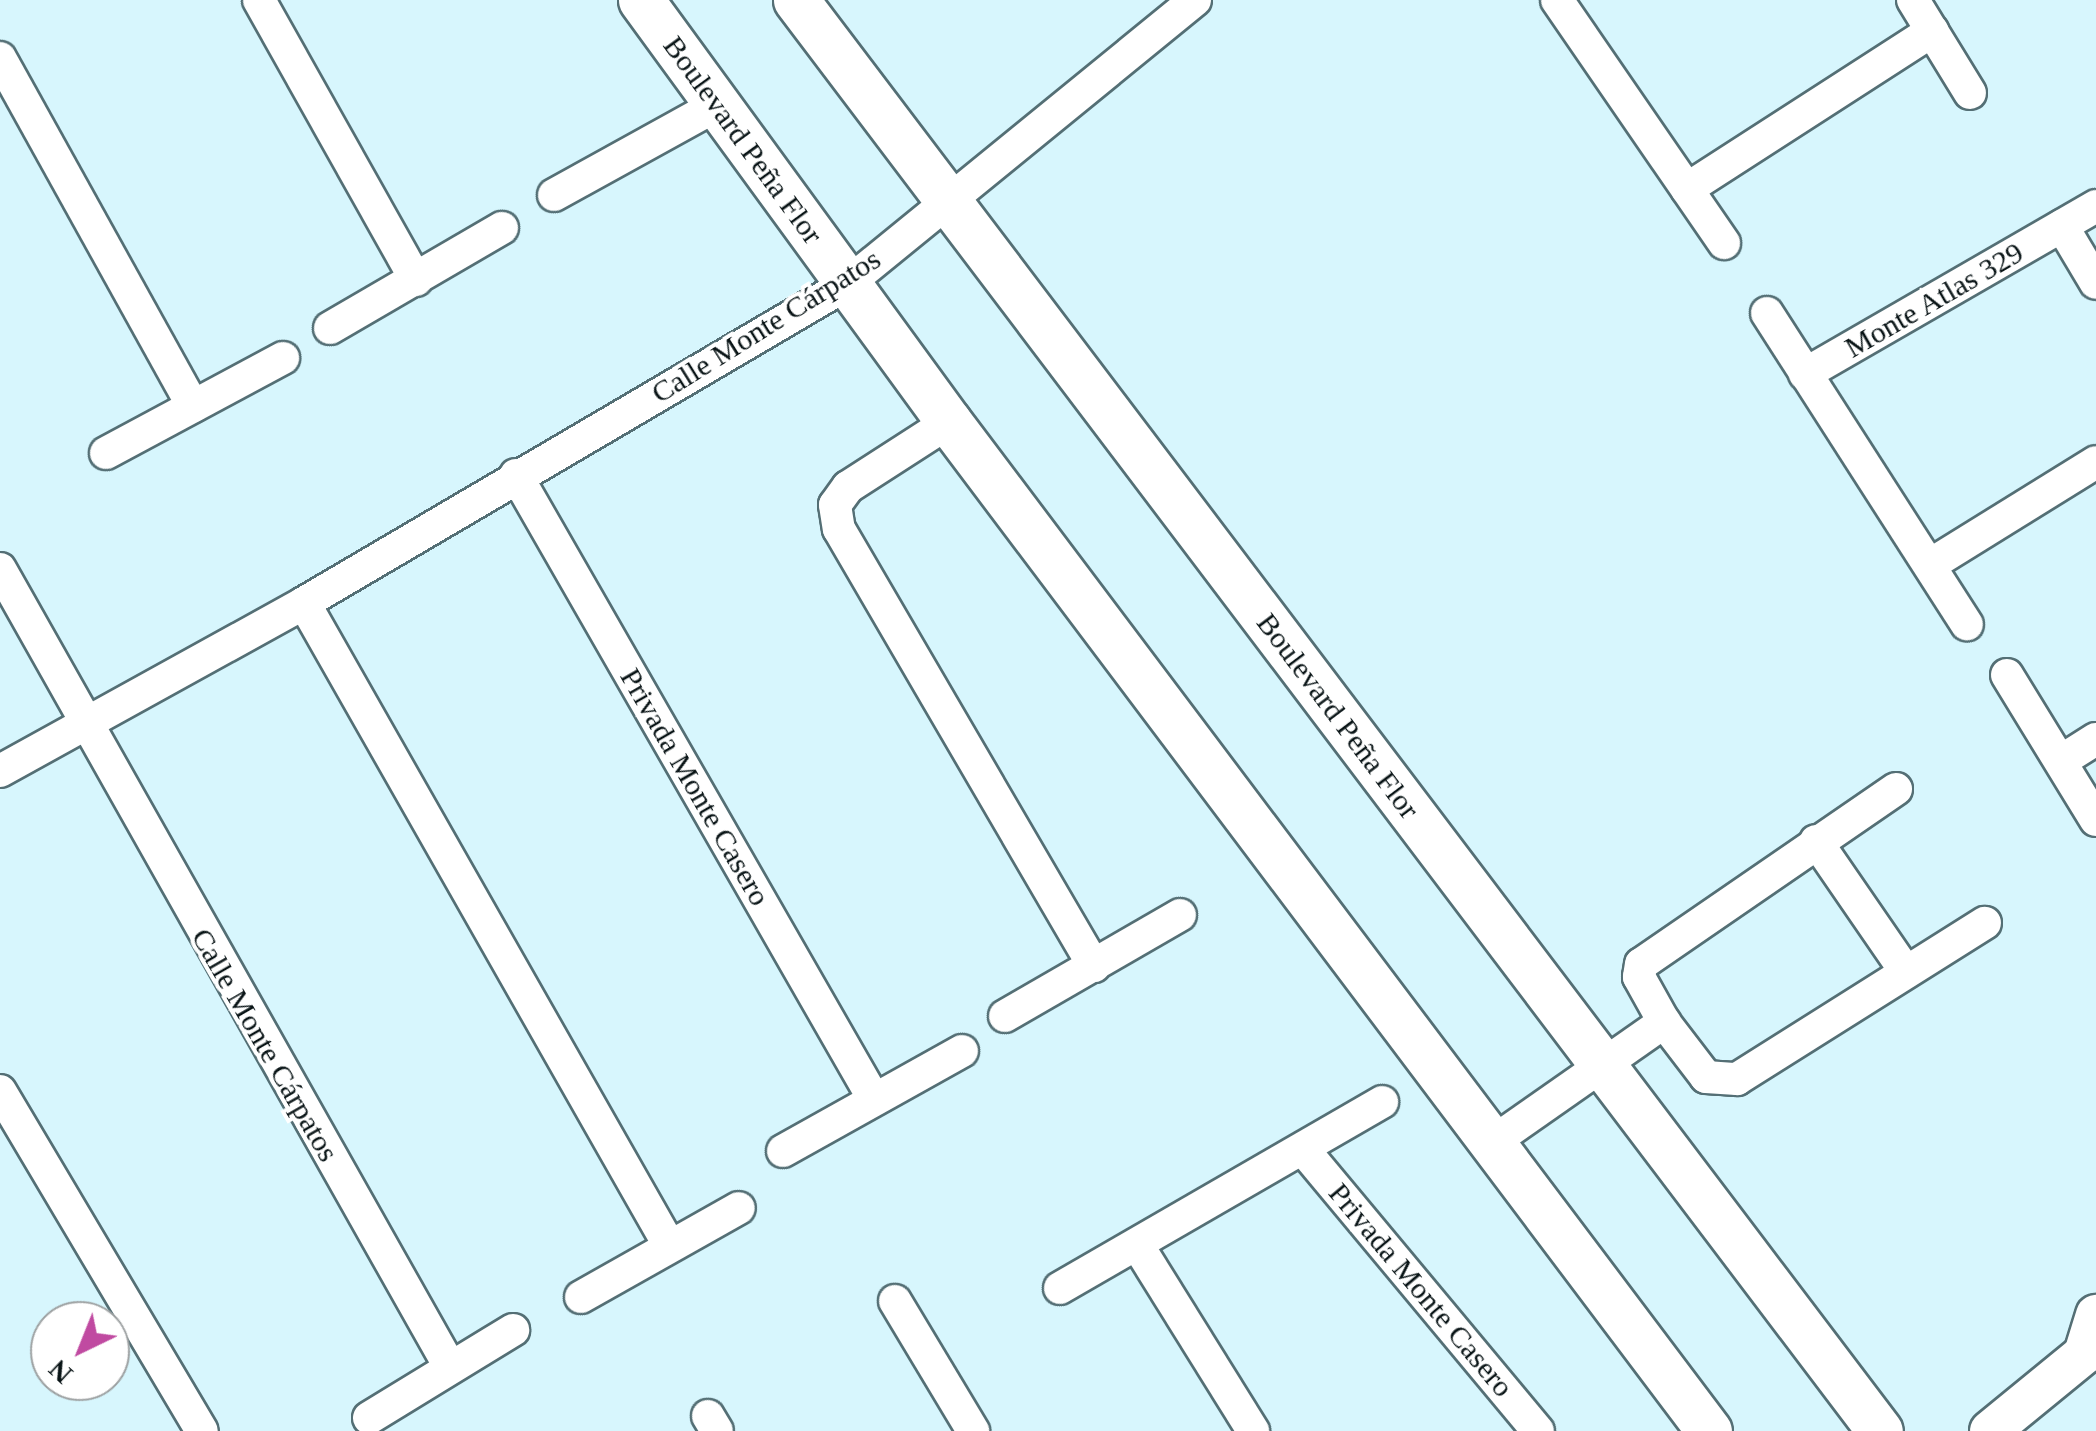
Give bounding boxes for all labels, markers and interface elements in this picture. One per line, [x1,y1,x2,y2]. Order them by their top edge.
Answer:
street label: Boulevard Peña Flor [655,29,831,251]
street label: Monte Atlas 329 [1838,234,2030,366]
street label: Calle Monte Cárpatos [645,241,887,411]
street label: Boulevard Peña Flor [1249,606,1427,826]
street label: Privada Monte Casero [612,662,778,912]
street label: Calle Monte Cárpatos [184,922,346,1168]
street label: Privada Monte Casero [1321,1176,1521,1404]
north arrow [30,1301,130,1401]
text: N [43,1354,79,1390]

